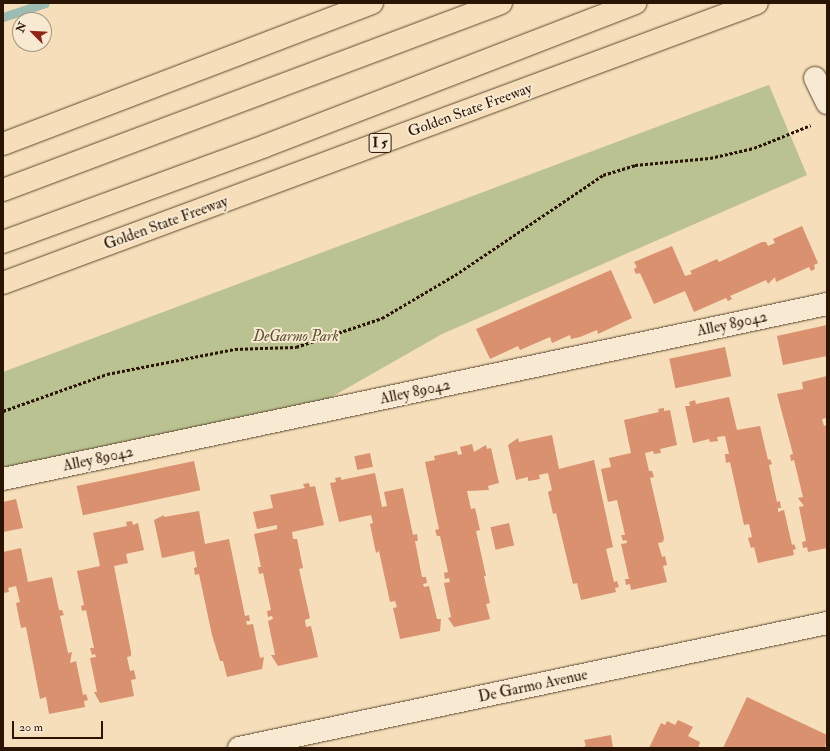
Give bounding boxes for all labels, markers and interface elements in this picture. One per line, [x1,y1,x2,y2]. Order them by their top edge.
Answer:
north arrow [12,12,52,52]
text: N [14,20,29,34]
street label: Golden State Freeway [406,79,534,141]
road number: I 5 [368,131,392,155]
street label: Golden State Freeway [102,192,230,254]
street label: Alley 89042 [695,308,769,340]
park label: DeGarmo Park [253,328,339,346]
street label: Alley 89042 [378,376,452,408]
street label: Alley 89042 [61,443,135,475]
street label: De Garmo Avenue [477,666,589,706]
scale bar [14,713,105,739]
text: 20 m [19,720,43,735]

